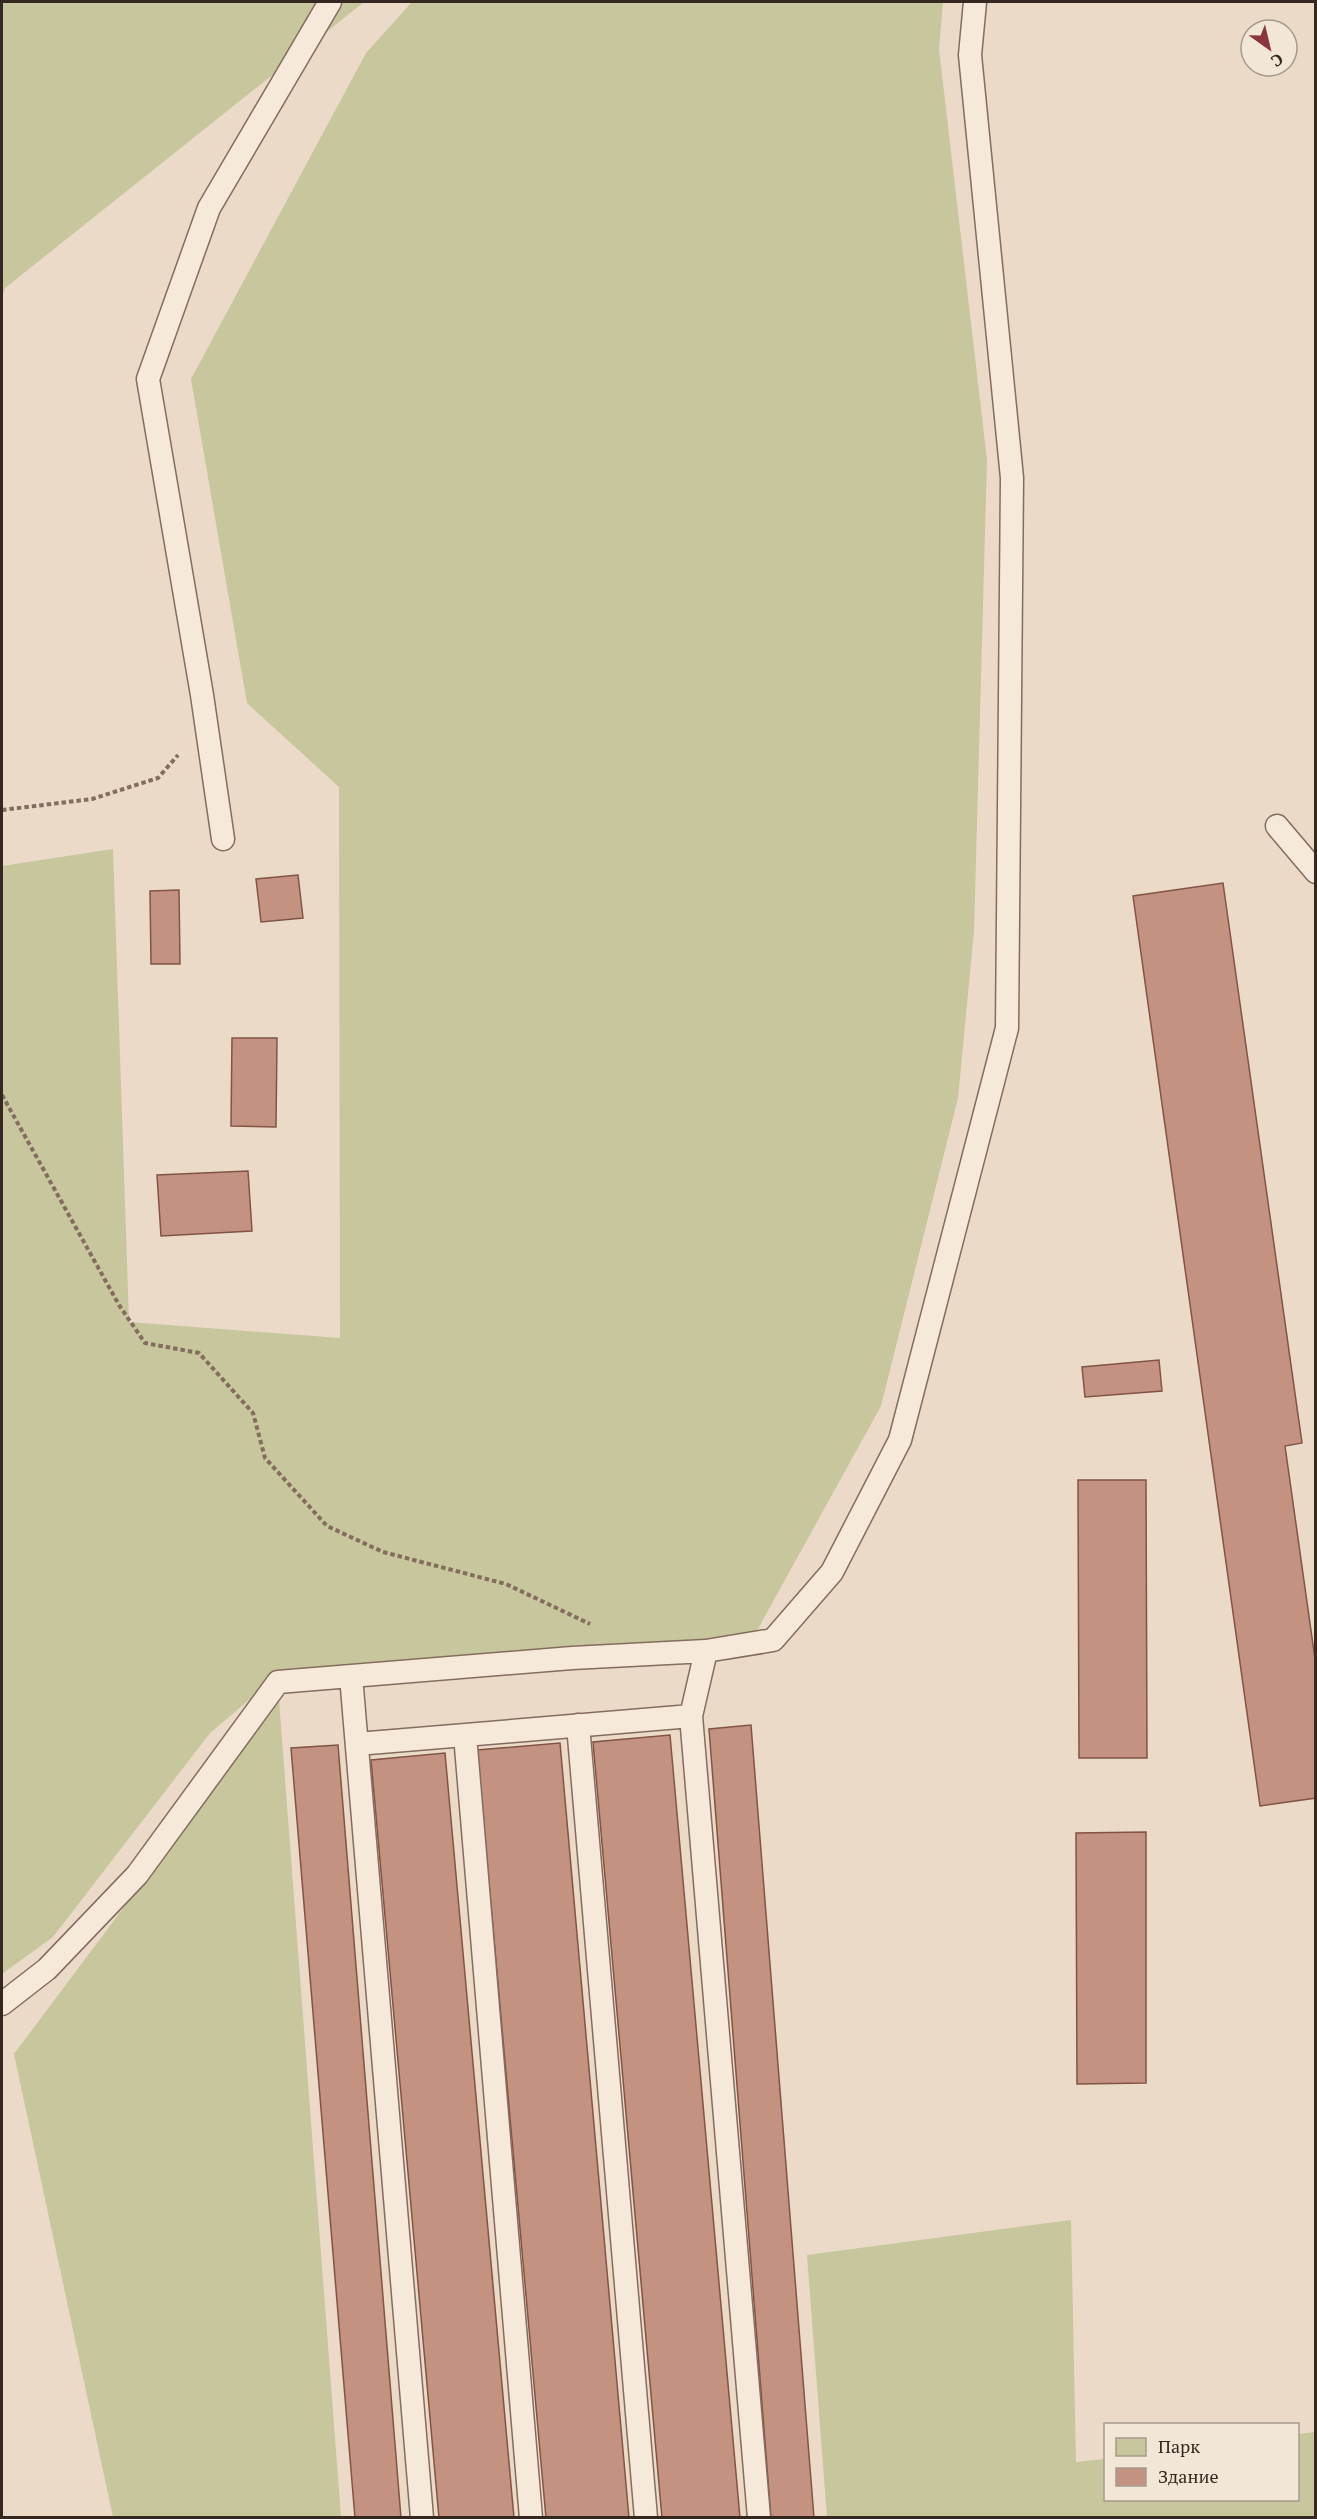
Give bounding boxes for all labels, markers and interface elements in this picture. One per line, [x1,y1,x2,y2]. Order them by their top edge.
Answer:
north arrow [1239,18,1299,78]
text: С [1267,48,1288,72]
legend [1104,2423,1299,2501]
text: Парк [1158,2434,1200,2458]
text: Здание [1158,2464,1218,2488]

